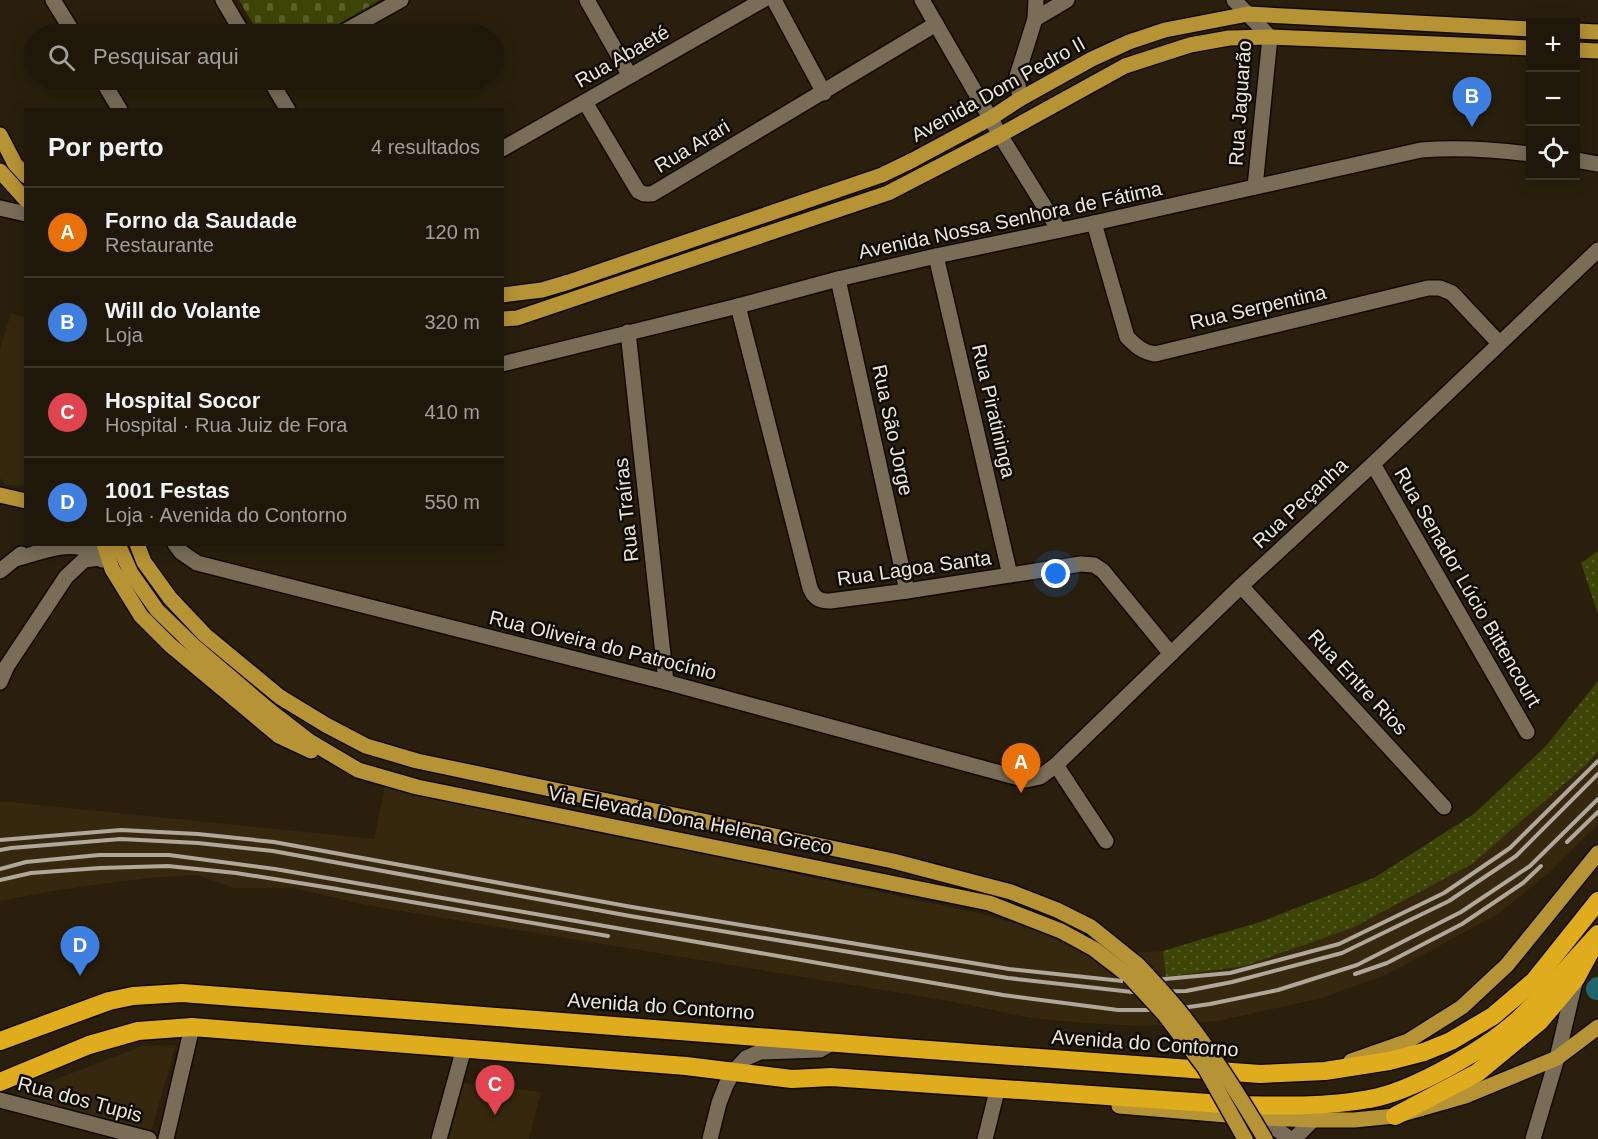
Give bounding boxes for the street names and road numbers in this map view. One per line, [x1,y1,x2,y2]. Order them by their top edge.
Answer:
street label: Rua Abaeté [571,20,673,92]
street label: Avenida Dom Pedro II [907,32,1089,146]
street label: Rua Jaguarão [1225,40,1255,166]
street label: Rua Arari [651,115,733,177]
street label: Avenida Nossa Senhora de Fátima [856,177,1165,263]
street label: Rua Serpentina [1188,280,1329,333]
street label: Rua Piratininga [968,342,1020,481]
street label: Rua São Jorge [868,362,918,498]
street label: Rua Peçanha [1248,453,1352,552]
street label: Rua Traíras [610,457,642,563]
street label: Rua Senador Lúcio Bittencourt [1390,464,1546,711]
street label: Rua Lagoa Santa [835,546,993,590]
street label: Rua Oliveira do Patrocínio [487,606,719,684]
street label: Rua Entre Rios [1304,625,1412,739]
street label: Via Elevada Dona Helena Greco [546,782,834,858]
street label: Avenida do Contorno [567,988,755,1024]
street label: Avenida do Contorno [1051,1025,1239,1061]
street label: Rua dos Tupis [15,1072,145,1126]

